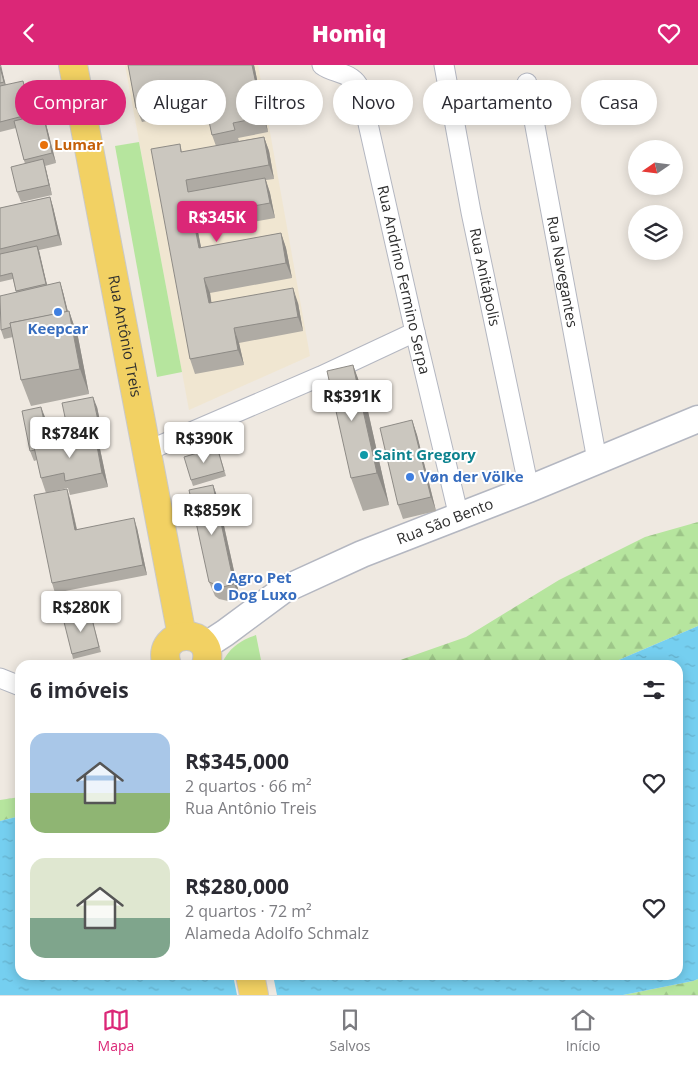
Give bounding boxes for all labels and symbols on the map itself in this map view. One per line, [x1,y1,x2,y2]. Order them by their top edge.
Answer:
place label: Lumar [54,134,103,154]
marker: Lumar [38,139,50,151]
north arrow [628,140,682,195]
street label: Rua Andrino Fermino Serpa [373,183,436,376]
pin: R$345K [176,201,258,243]
street label: Rua Navegantes [543,214,583,329]
street label: Rua Anitápolis [466,226,506,328]
street label: Rua Antônio Treis [104,273,147,398]
marker: Keepcar [52,306,64,318]
place label: Keepcar [28,318,89,338]
pin: R$391K [311,379,393,422]
pin: R$784K [29,417,111,459]
pin: R$390K [163,421,245,464]
place label: Saint Gregory [374,444,476,464]
marker: Saint Gregory [358,449,370,461]
place label: Vøn der Völke [420,466,524,486]
marker: Vøn der Völke [404,471,416,483]
pin: R$859K [171,493,253,536]
street label: Rua São Bento [394,493,496,549]
place label: Agro Pet Dog Luxo [228,567,297,604]
marker: Agro Pet Dog Luxo [212,581,224,593]
pin: R$280K [40,591,122,633]

